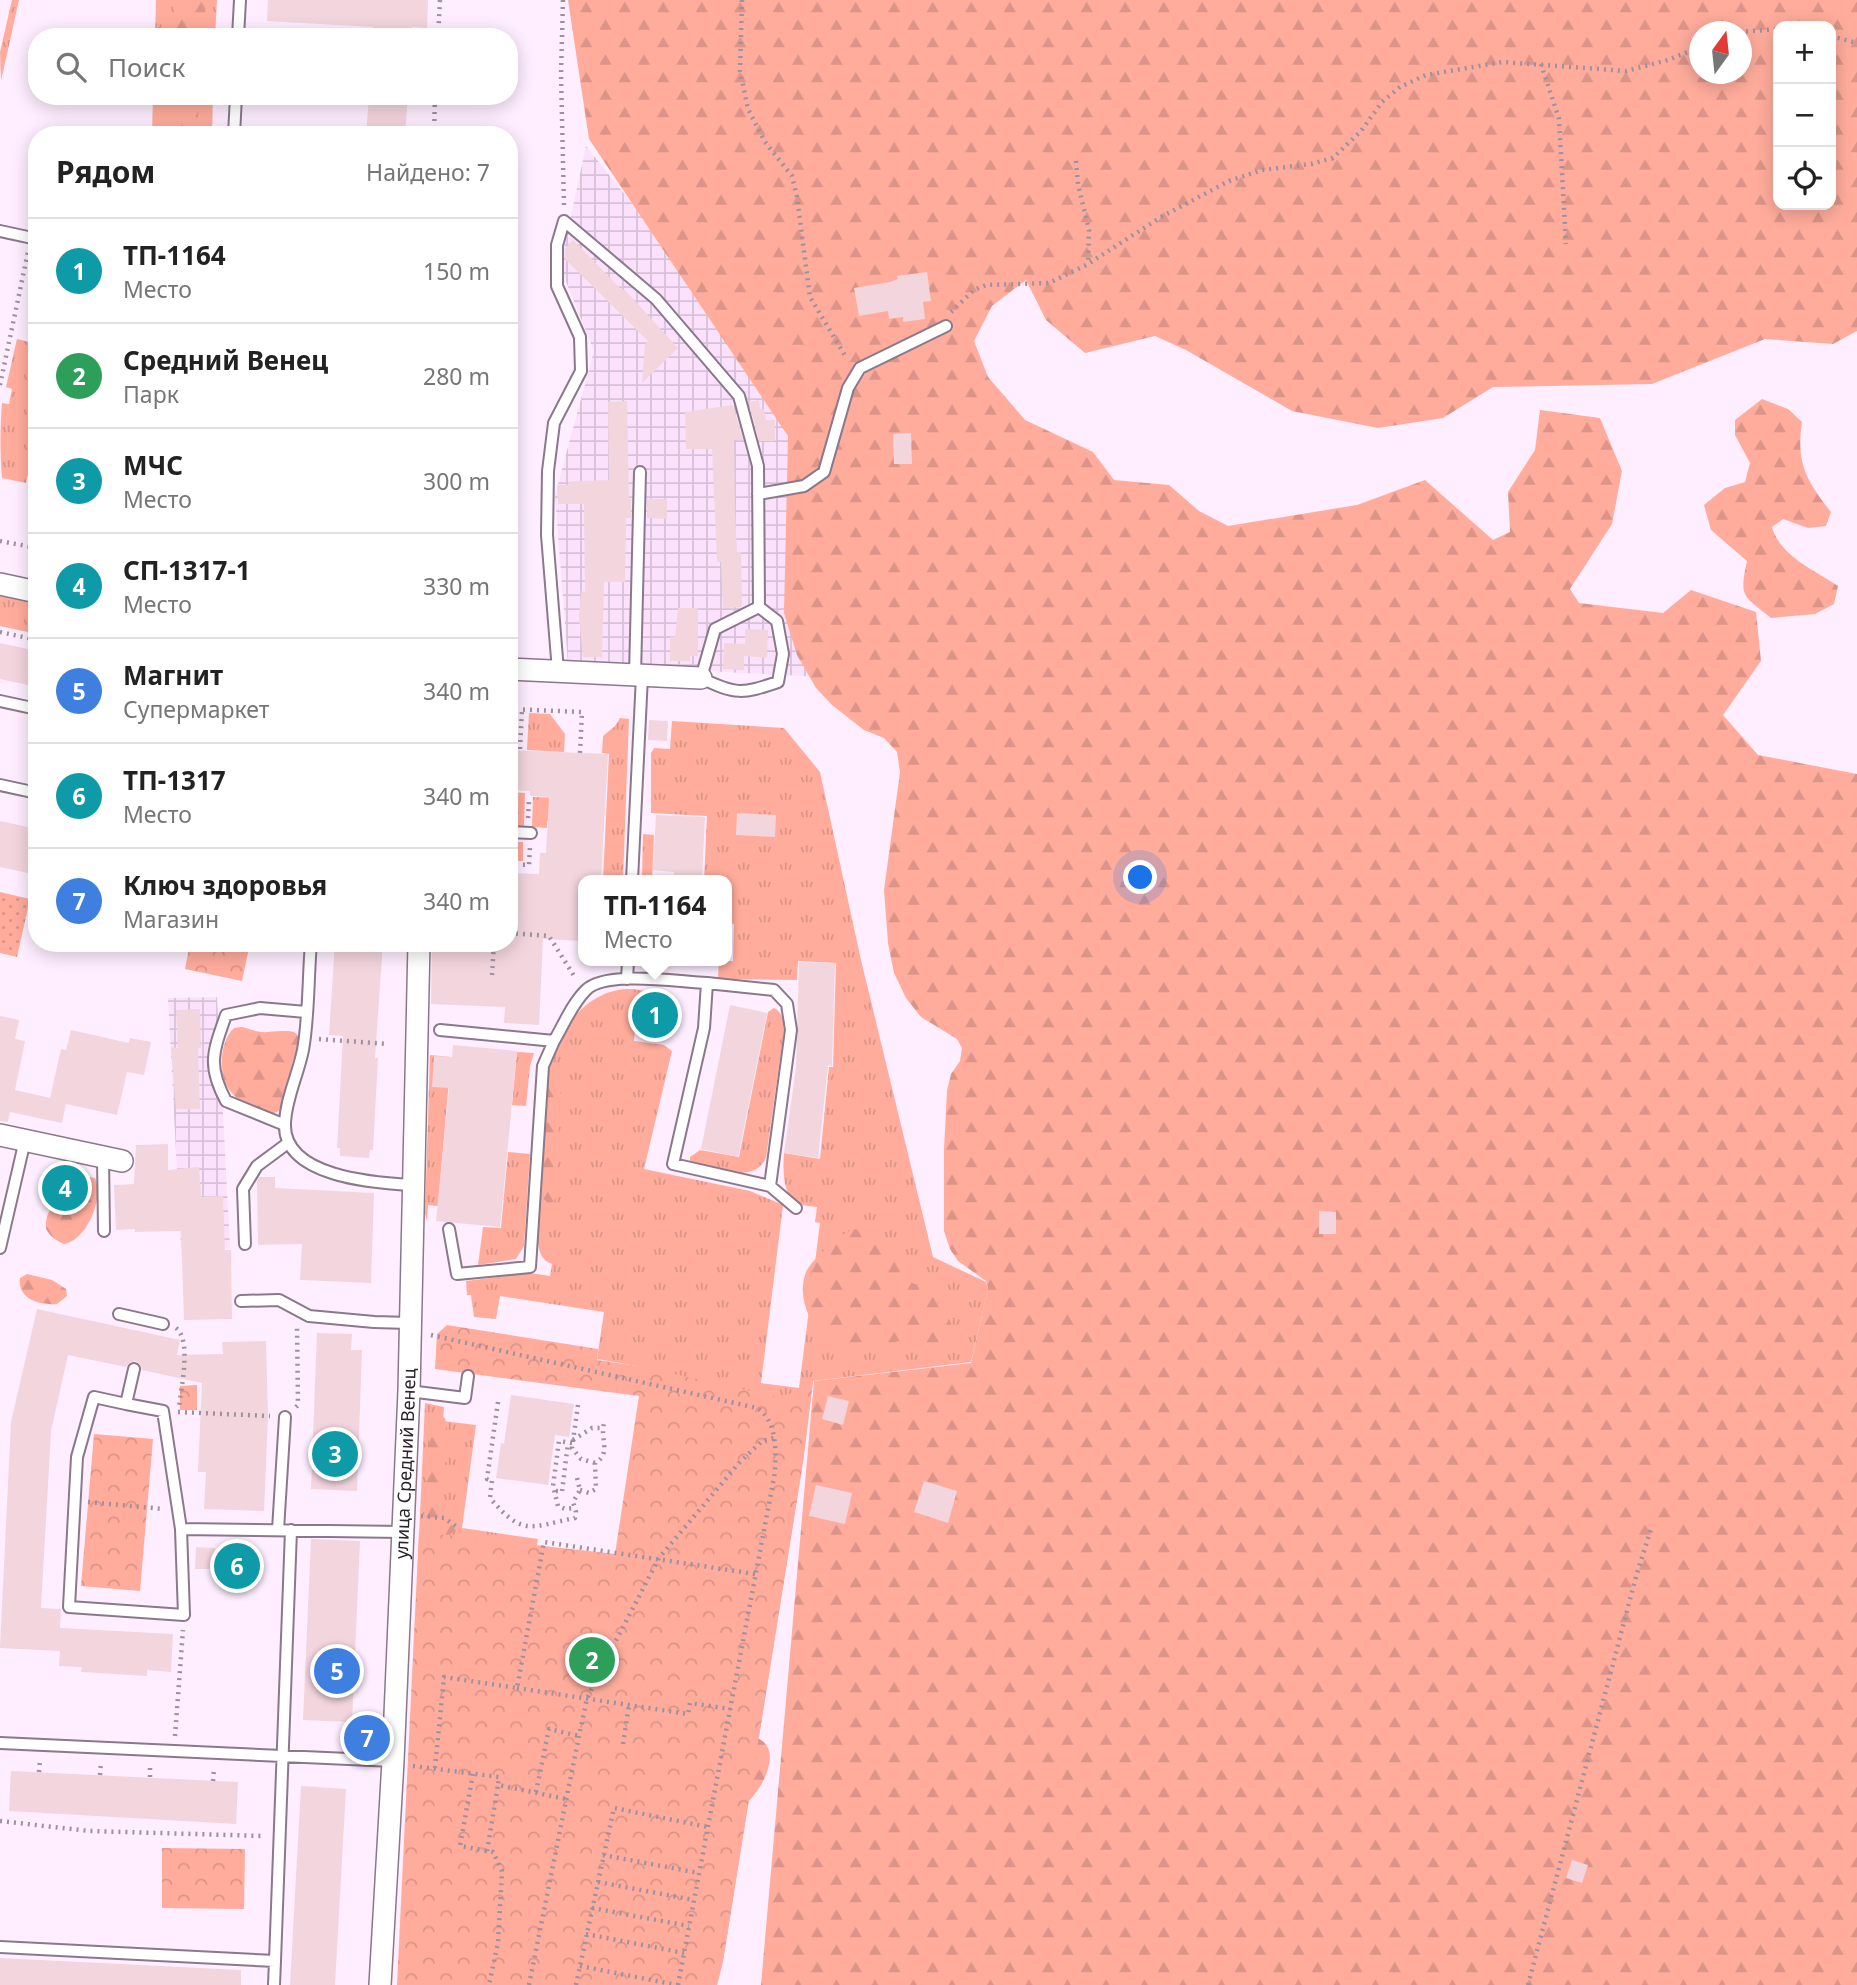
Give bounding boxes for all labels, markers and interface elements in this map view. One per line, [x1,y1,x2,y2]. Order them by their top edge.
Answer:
north arrow [1689,21,1752,84]
map controls [1773,21,1836,210]
button: + [1773,21,1836,84]
search box [28,28,518,105]
icon: search [52,48,90,86]
text: Поиск [108,49,185,85]
button: − [1773,84,1836,147]
button: locate [1773,147,1836,210]
text: Рядом [56,151,155,192]
text: Найдено: 7 [366,156,490,188]
text: ТП-1164 [123,237,226,273]
text: 1 [72,255,86,287]
text: 150 m [423,255,490,287]
text: Место [123,273,192,305]
text: Средний Венец [123,342,328,378]
text: 2 [72,360,86,392]
text: 280 m [423,360,490,392]
text: Парк [123,378,179,410]
text: МЧС [123,447,183,483]
text: 3 [72,465,86,497]
text: 300 m [423,465,490,497]
text: Место [123,483,192,515]
text: СП-1317-1 [123,552,251,588]
text: 4 [72,570,86,602]
text: 330 m [423,570,490,602]
text: Место [123,588,192,620]
text: Магнит [123,657,223,693]
text: 5 [72,675,86,707]
text: 340 m [423,675,490,707]
text: Супермаркет [123,693,269,725]
text: ТП-1317 [123,762,226,798]
text: 6 [72,780,86,812]
text: 340 m [423,780,490,812]
text: Место [123,798,192,830]
your location [1123,860,1157,894]
text: Ключ здоровья [123,867,327,903]
popup [578,875,732,966]
text: 7 [72,885,86,917]
text: 340 m [423,885,490,917]
text: ТП-1164 [604,887,706,923]
text: Магазин [123,903,219,935]
text: Место [604,923,673,955]
pin: 1 [632,989,678,1041]
pin: 4 [42,1162,88,1214]
street label: улица Средний Венец [389,1368,421,1559]
pin: 3 [312,1428,358,1480]
pin: 6 [214,1540,260,1592]
pin: 2 [569,1634,615,1686]
pin: 5 [314,1645,360,1697]
pin: 7 [344,1712,390,1764]

